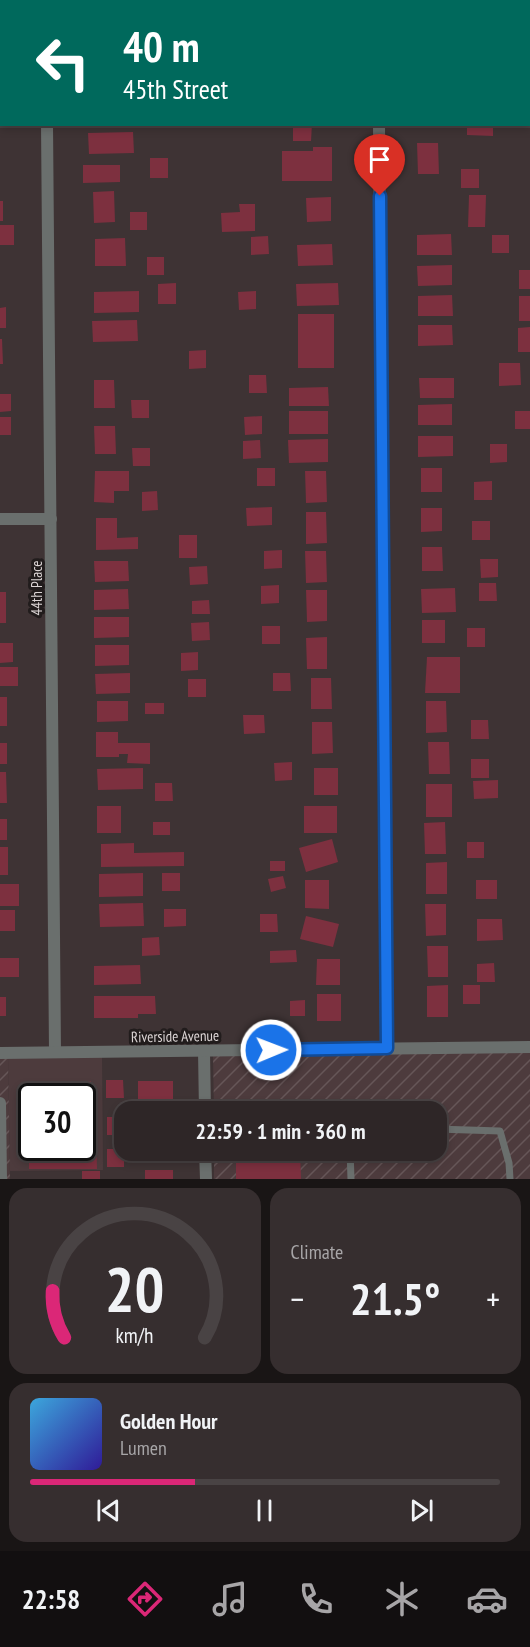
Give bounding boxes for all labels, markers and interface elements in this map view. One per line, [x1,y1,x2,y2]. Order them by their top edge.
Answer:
text: 40 m [123,19,200,74]
icon: left [24,24,102,102]
text: 45th Street [123,72,228,106]
pin [354,134,405,196]
icon: arrive [363,143,396,176]
street label: 44th Place [27,561,46,615]
position arrow [239,1018,303,1082]
street label: Riverside Avenue [131,1026,219,1046]
speed limit sign: 30 [18,1083,96,1161]
text: 22:59 · 1 min · 360 m [195,1117,366,1145]
text: Climate [291,1239,343,1265]
text: 20 [105,1248,165,1329]
text: 21.5° [350,1269,440,1327]
text: − [291,1277,304,1320]
text: + [486,1277,500,1320]
text: km/h [116,1321,154,1349]
text: Golden Hour [120,1407,218,1435]
text: Lumen [120,1435,167,1461]
icon: previous [92,1494,125,1527]
icon: pause [248,1494,281,1527]
icon: next [405,1494,438,1527]
icon: directions [124,1578,166,1620]
icon: music [209,1578,251,1620]
icon: phone [295,1578,337,1620]
icon: climate [381,1578,423,1620]
icon: car [466,1578,508,1620]
text: 22:58 [22,1582,80,1616]

